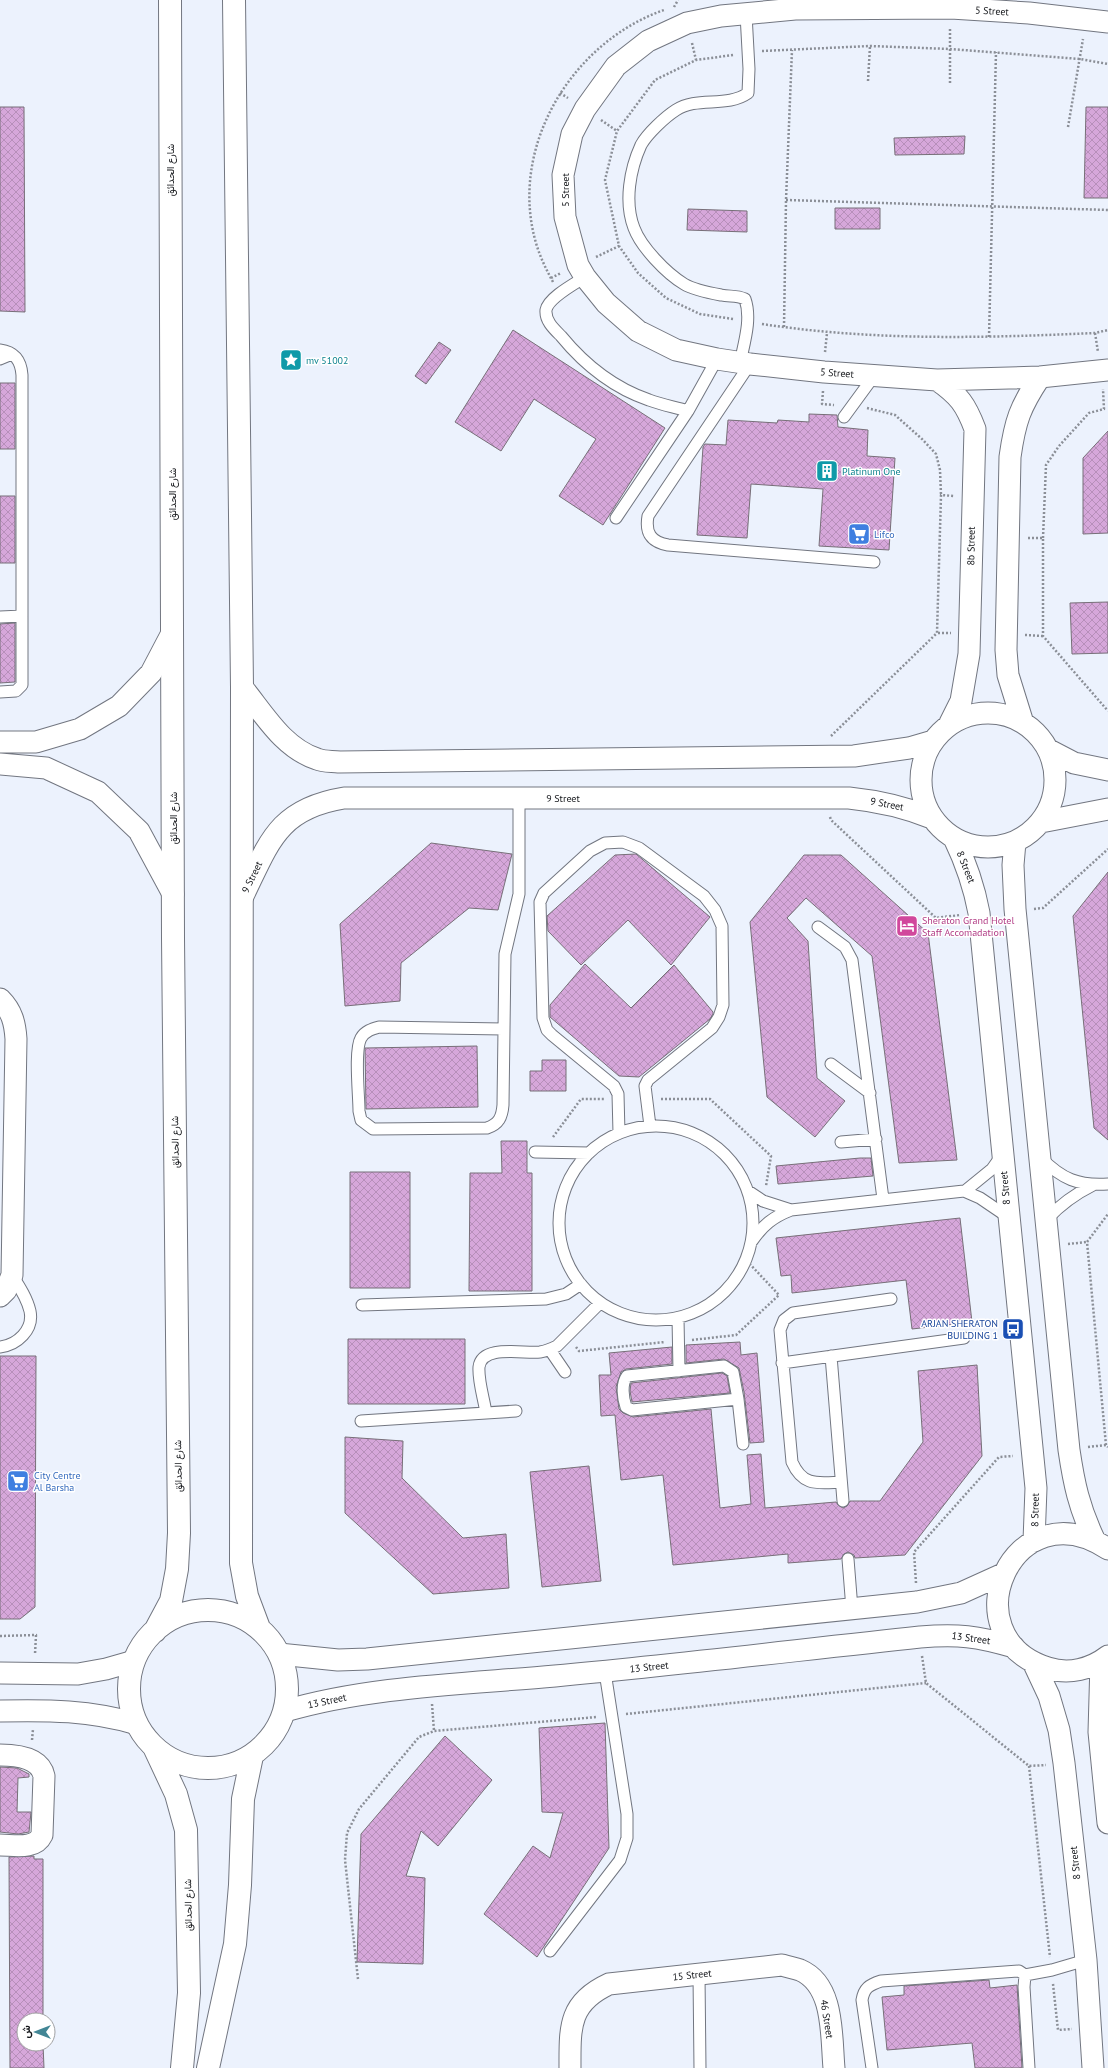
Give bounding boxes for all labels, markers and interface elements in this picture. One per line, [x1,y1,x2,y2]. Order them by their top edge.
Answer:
street label: 5 Street [975,4,1010,18]
street label: شارع الحدائق [164,144,177,196]
street label: 5 Street [559,173,572,207]
place icon: mv 51002 [278,347,304,373]
place label: mv 51002 [306,354,349,367]
street label: 5 Street [820,365,855,381]
building icon: Platinum One [814,458,840,484]
place label: Platinum One [842,465,901,478]
street label: شارع الحدائق [166,468,179,520]
supermarket icon: Lifco [846,521,872,547]
street label: 8b Street [964,526,978,566]
place label: Lifco [874,528,895,541]
street label: شارع الحدائق [167,792,180,844]
street label: 9 Street [546,792,580,805]
street label: 9 Street [869,794,905,814]
street label: 8 Street [954,849,979,886]
street label: 9 Street [239,858,265,895]
hotel icon: Sheraton Grand Hotel Staff Accomadation [894,913,920,939]
place label: Sheraton Grand Hotel Staff Accomadation [922,914,1014,939]
street label: شارع الحدائق [168,1116,182,1168]
street label: 8 Street [997,1170,1013,1205]
bus stop icon: ARJAN SHERATON BUILDING 1 [1000,1316,1026,1342]
place label: ARJAN SHERATON BUILDING 1 [921,1317,998,1342]
street label: شارع الحدائق [171,1440,185,1492]
supermarket icon: City Centre Al Barsha [5,1468,31,1494]
place label: City Centre Al Barsha [34,1469,81,1494]
street label: 8 Street [1028,1492,1042,1527]
street label: 13 Street [951,1629,992,1647]
street label: 13 Street [629,1658,670,1676]
street label: 13 Street [307,1690,348,1711]
street label: 8 Street [1067,1845,1083,1880]
street label: شارع الحدائق [181,1879,195,1931]
street label: 15 Street [672,1966,713,1984]
street label: 46 Street [818,1999,837,2040]
north arrow [16,2012,56,2052]
text: ش [19,2025,33,2039]

